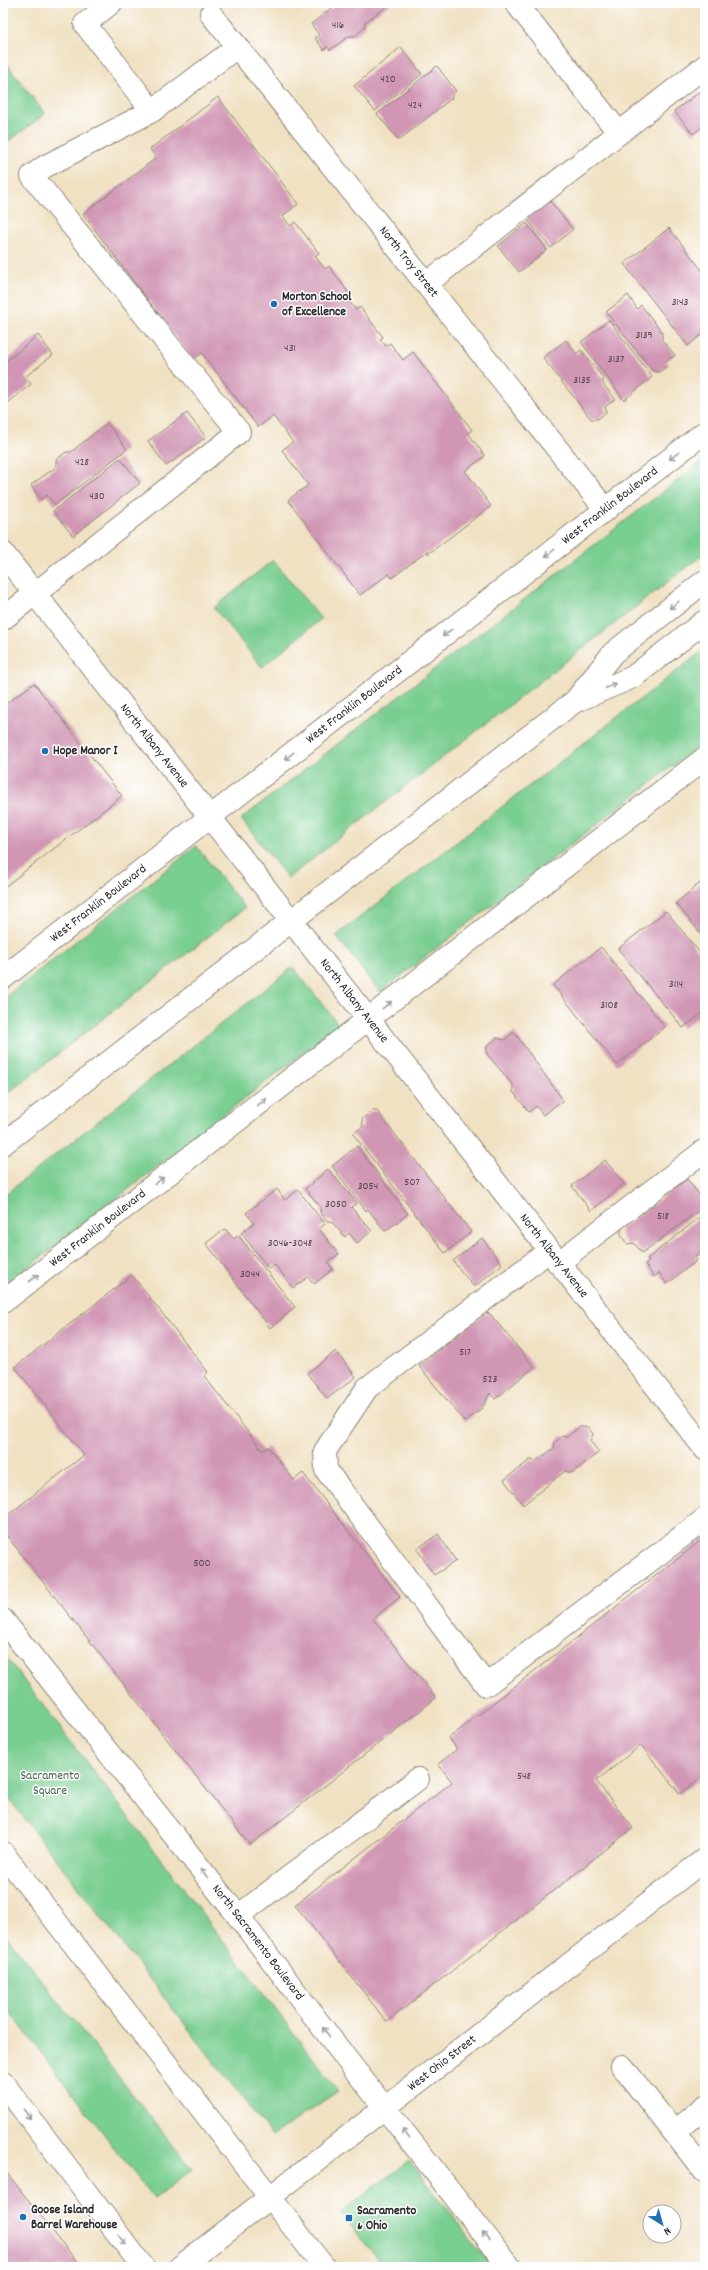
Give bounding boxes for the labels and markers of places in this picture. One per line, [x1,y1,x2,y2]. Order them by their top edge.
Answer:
place label: Morton School of Excellence [282,288,352,322]
marker: Morton School of Excellence [269,299,279,309]
place label: Hope Manor I [53,742,118,761]
marker: Hope Manor I [40,746,50,756]
place label: Goose Island Barrel Warehouse [31,2201,118,2235]
place label: Sacramento & Ohio [357,2202,416,2236]
marker: Goose Island Barrel Warehouse [18,2212,28,2222]
marker: Sacramento & Ohio [344,2213,354,2223]

